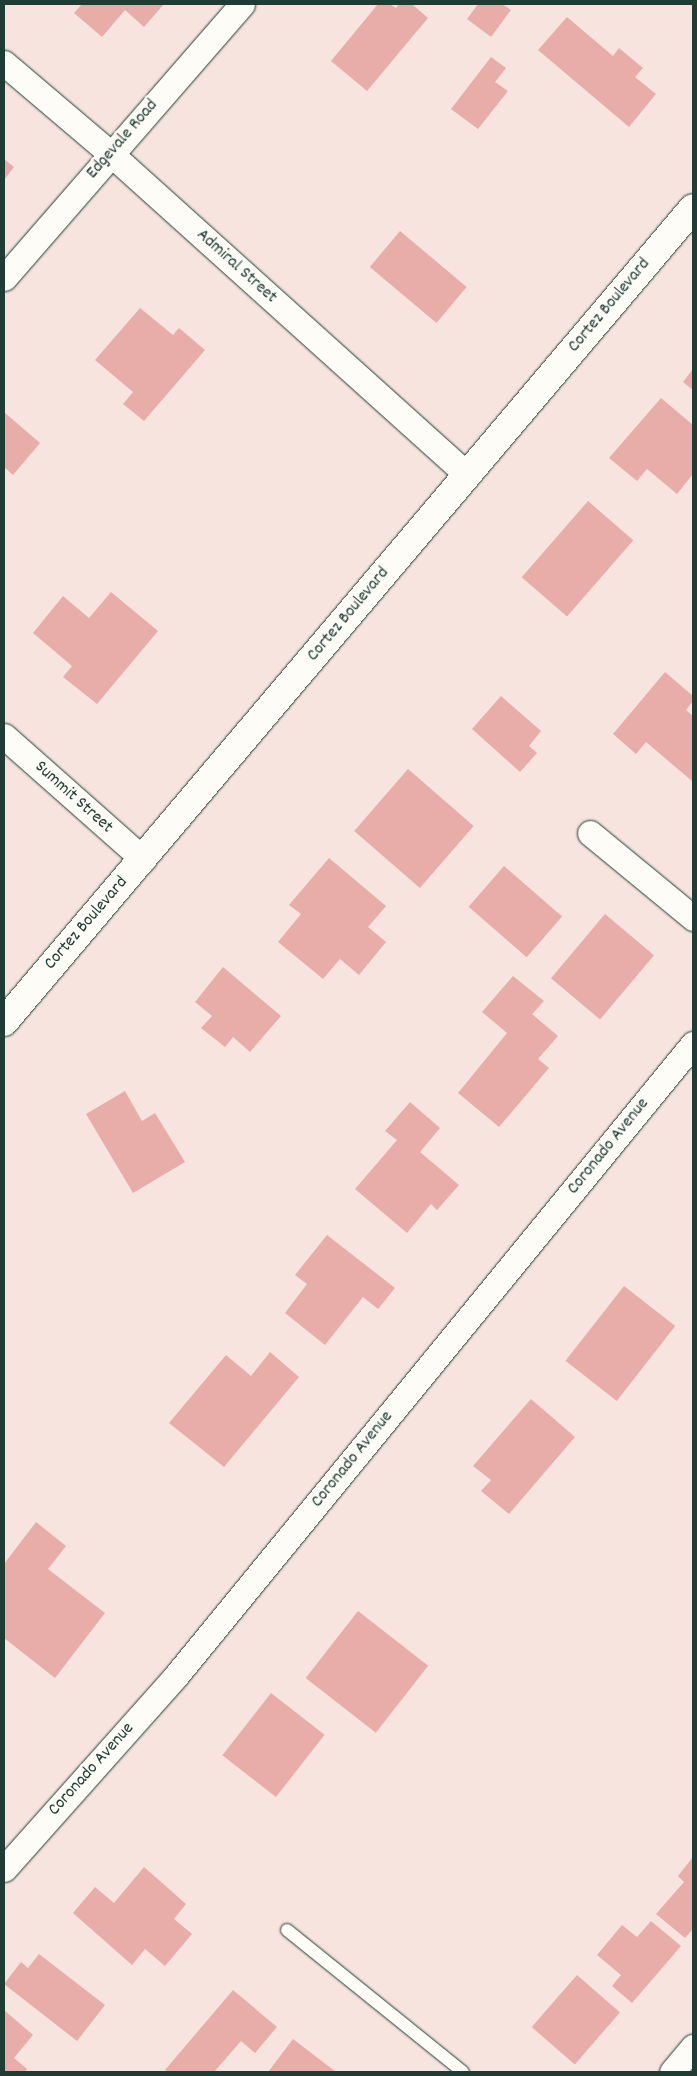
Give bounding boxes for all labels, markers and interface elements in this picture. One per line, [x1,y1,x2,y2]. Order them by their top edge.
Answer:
street label: Edgevale Road [83,96,163,184]
street label: Admiral Street [191,225,281,309]
street label: Cortez Boulevard [564,254,656,358]
street label: Cortez Boulevard [303,563,395,667]
street label: Summit Street [29,757,117,839]
street label: Cortez Boulevard [41,873,133,975]
street label: Coronado Avenue [563,1094,655,1200]
street label: Coronado Avenue [307,1407,399,1513]
street label: Coronado Avenue [44,1719,140,1821]

